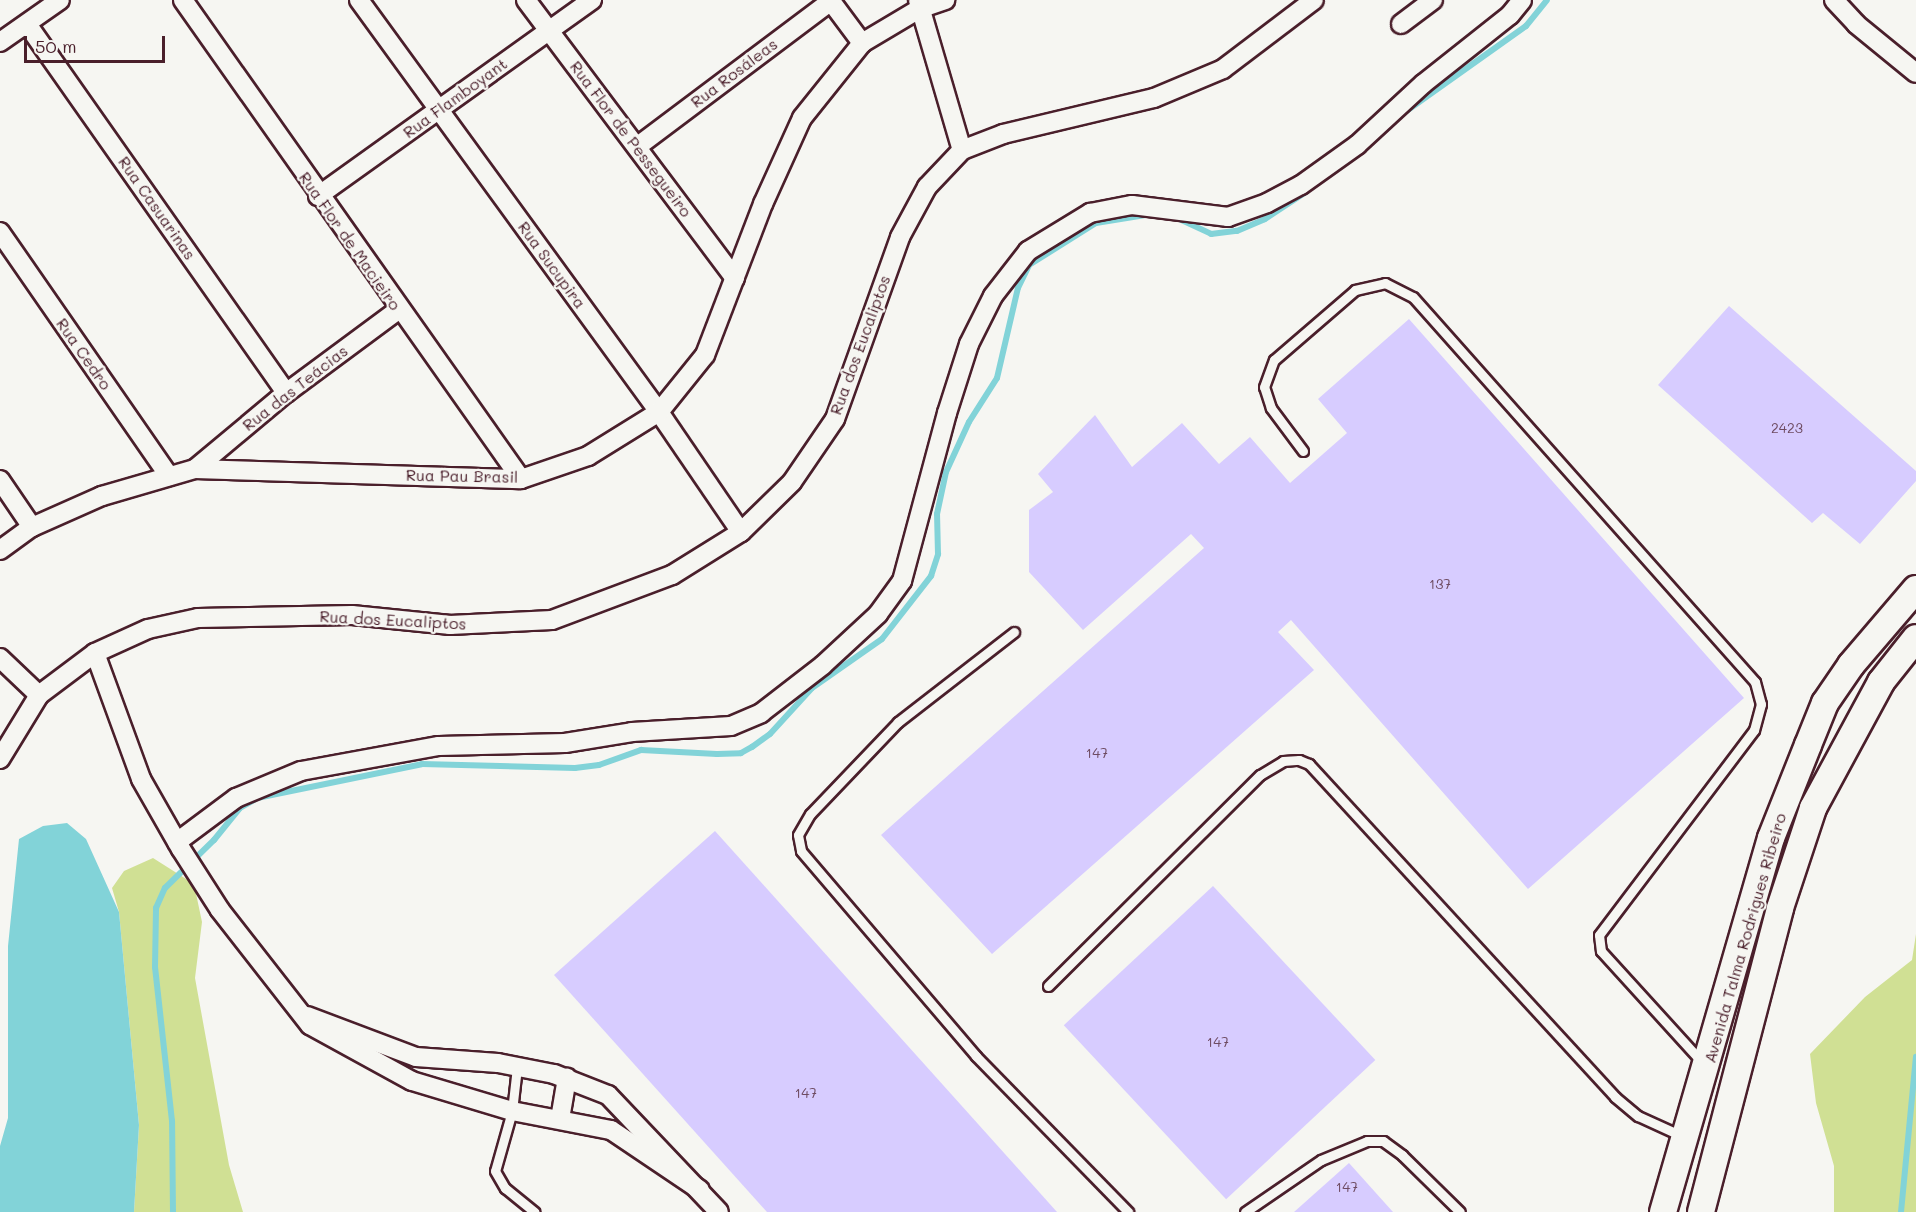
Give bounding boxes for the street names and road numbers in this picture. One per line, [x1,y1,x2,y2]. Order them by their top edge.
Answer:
street label: Rua Rosáleas [687,34,781,112]
street label: Rua Flamboyant [399,54,511,142]
street label: Rua Flor de Pessegueiro [566,57,696,221]
street label: Rua Casuarinas [114,153,200,263]
street label: Rua Flor de Macieiro [295,168,405,314]
street label: Rua Sucupira [514,218,590,312]
street label: Rua dos Eucaliptos [826,273,894,417]
street label: Rua Cedro [52,314,116,394]
street label: Rua das Teácias [239,341,351,435]
street label: Rua Pau Brasil [406,465,518,487]
street label: Rua dos Eucaliptos [319,607,467,633]
street label: Avenida Talma Rodrigues Ribeiro [1700,811,1790,1065]

